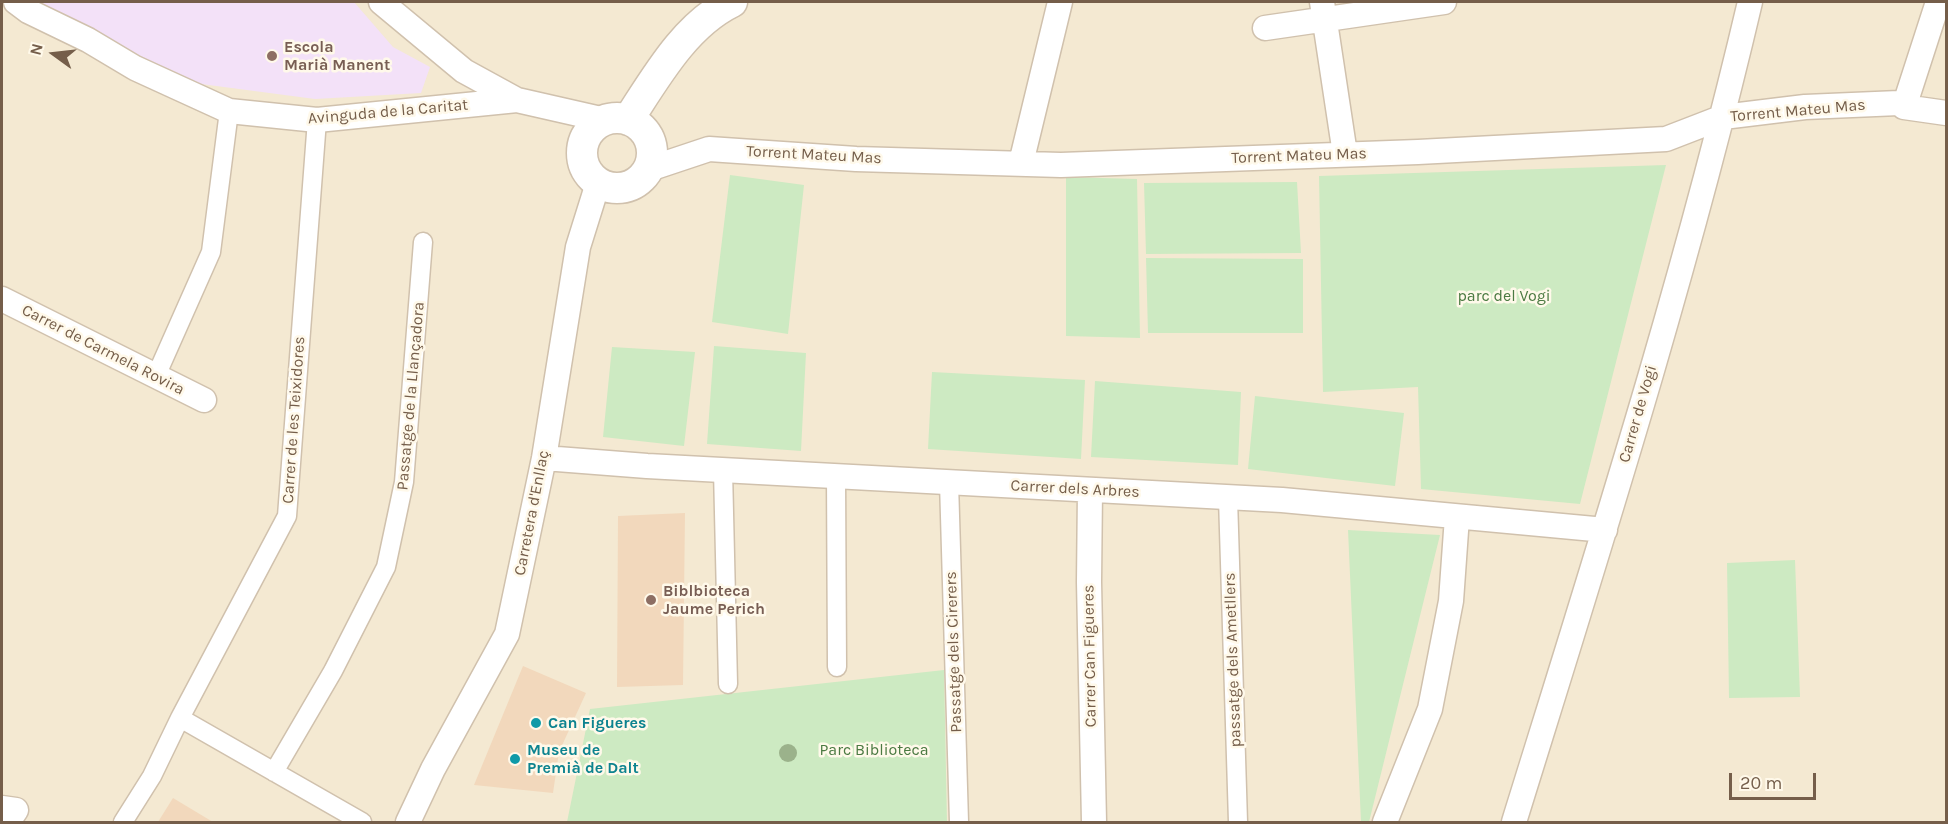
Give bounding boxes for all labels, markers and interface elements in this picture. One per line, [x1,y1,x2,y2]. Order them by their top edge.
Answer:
north arrow [24,24,84,84]
place label: Escola Marià Manent [284,37,390,75]
text: N [25,41,47,57]
marker: Escola Marià Manent [265,49,279,63]
street label: Avinguda de la Caritat [307,95,469,129]
street label: Torrent Mateu Mas [1730,96,1866,126]
street label: Torrent Mateu Mas [746,142,882,168]
street label: Torrent Mateu Mas [1231,144,1367,168]
park label: parc del Vogi [1457,286,1551,306]
street label: Carrer de Carmela Rovira [18,301,188,399]
street label: Passatge de la Llançadora [393,301,429,491]
street label: Carrer de les Teixidores [279,336,309,504]
street label: Carrer de Vogi [1615,363,1661,465]
street label: Carretera d'Enllaç [510,449,554,577]
street label: Carrer dels Arbres [1010,476,1140,502]
street label: Passatge dels Cirerers [942,571,966,733]
street label: passatge dels Ametllers [1220,572,1246,748]
place label: Biblbioteca Jaume Perich [663,581,765,619]
street label: Carrer Can Figueres [1079,585,1101,727]
marker: Biblbioteca Jaume Perich [644,593,658,607]
place label: Can Figueres [548,713,647,733]
marker: Can Figueres [529,716,543,730]
place label: Museu de Premià de Dalt [527,740,639,778]
park label: Parc Biblioteca [820,740,928,760]
marker: Museu de Premià de Dalt [508,752,522,766]
scale bar [1732,761,1819,799]
text: 20 m [1740,772,1782,794]

